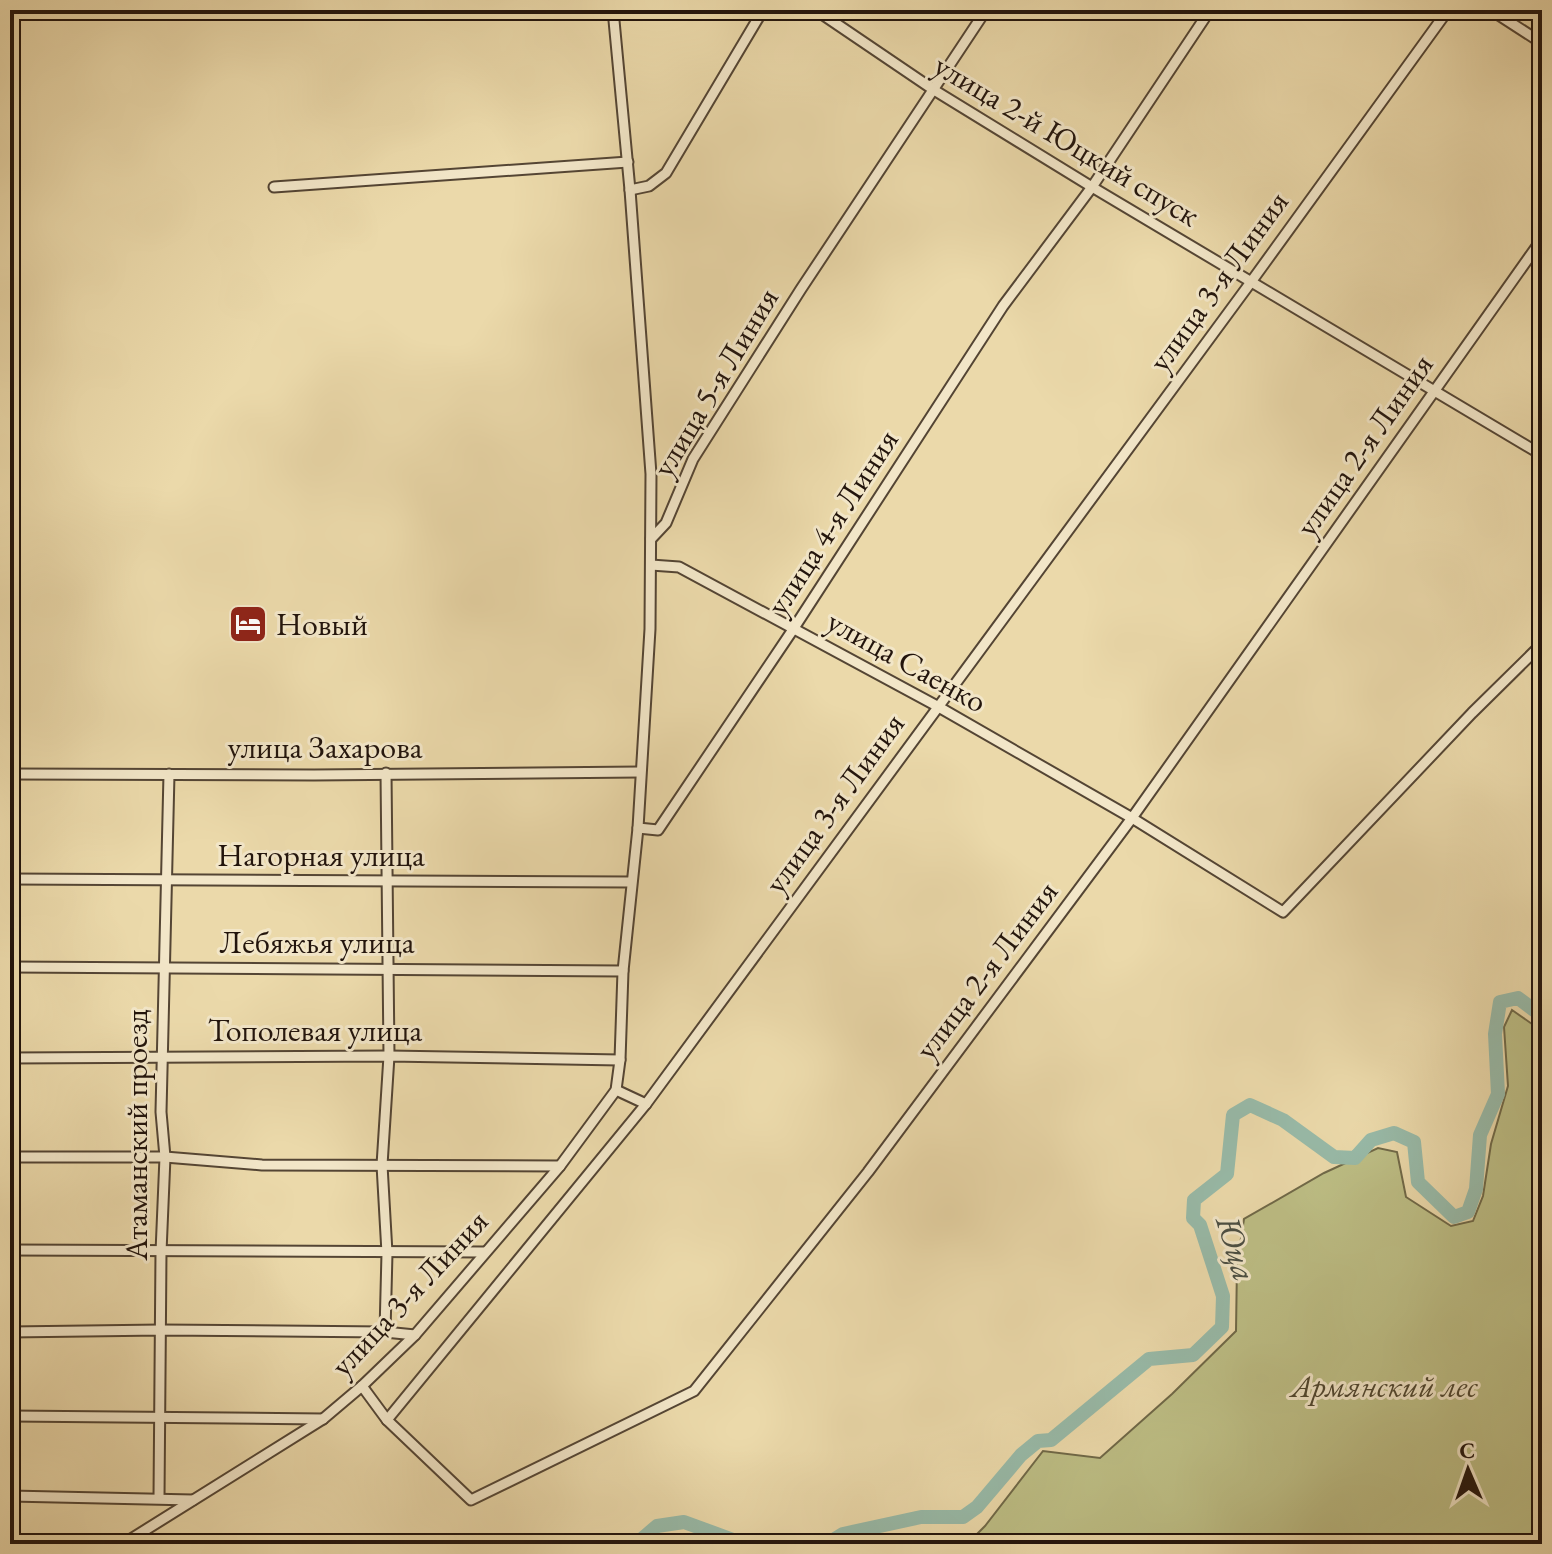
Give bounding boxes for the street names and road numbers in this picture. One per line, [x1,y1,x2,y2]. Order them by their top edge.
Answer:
street label: улица 2-й Юцкий спуск [926,44,1208,236]
street label: улица 3-я Линия [1138,182,1298,380]
street label: улица 5-я Линия [642,280,788,484]
street label: улица 2-я Линия [1286,346,1442,544]
street label: улица 4-я Линия [756,421,908,623]
street label: улица Саенко [820,600,994,722]
street label: улица 3-я Линия [754,704,914,902]
street label: улица Захарова [227,726,423,768]
street label: Нагорная улица [217,834,425,876]
street label: улица 2-я Линия [905,872,1067,1068]
street label: Лебяжья улица [220,921,415,963]
street label: Атаманский проезд [115,1009,157,1262]
street label: Тополевая улица [208,1009,423,1051]
street label: улица 3-я Линия [321,1201,497,1385]

